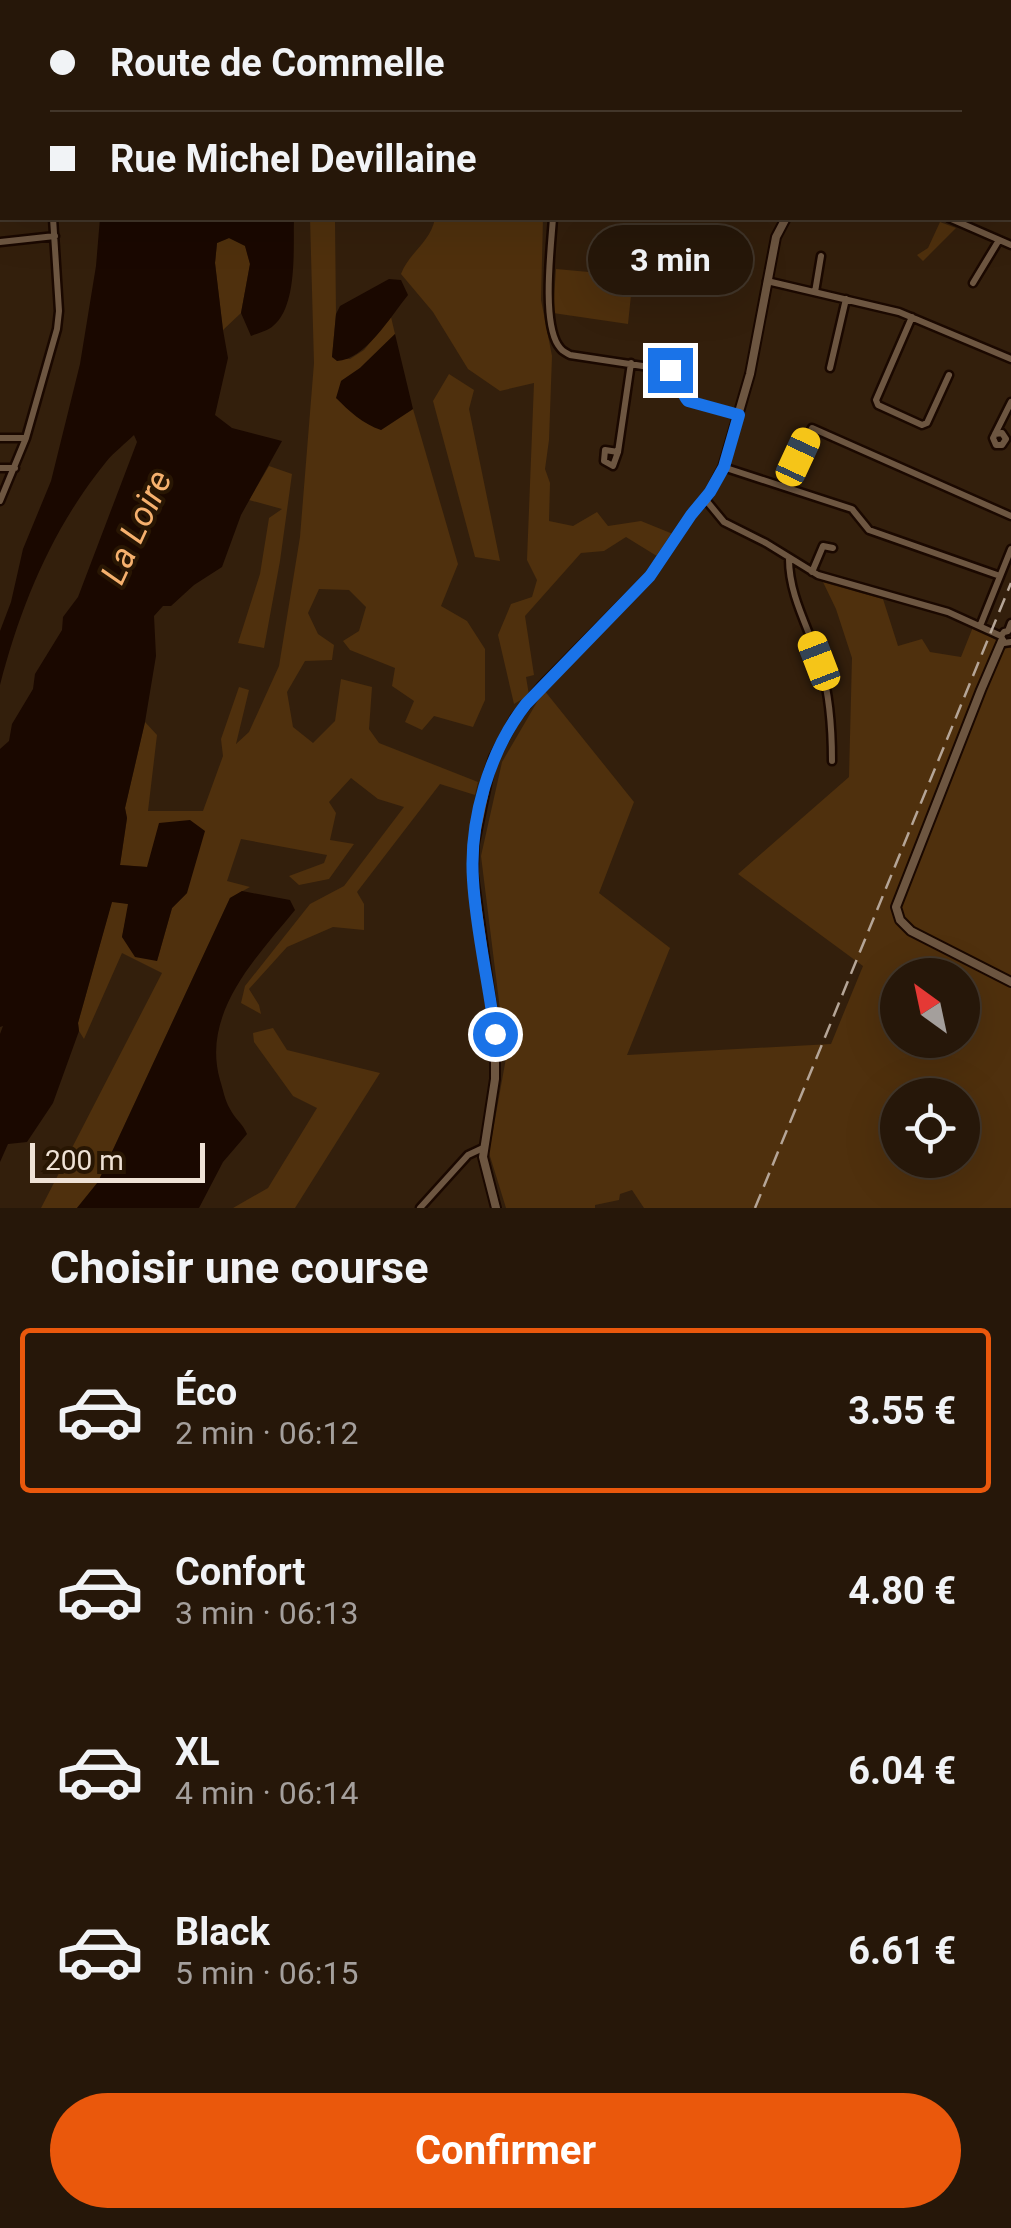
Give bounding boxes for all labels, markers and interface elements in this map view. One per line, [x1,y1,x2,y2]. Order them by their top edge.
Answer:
text: Route de Commelle [110,41,445,85]
text: Rue Michel Devillaine [110,137,477,181]
callout: 3 min [588,225,752,295]
text: 3 min [630,241,711,279]
route end [648,348,693,393]
car [772,423,824,491]
water label: La Loire [92,464,180,590]
car [794,628,844,694]
north arrow [880,958,980,1058]
map controls [880,958,980,1178]
route start [473,1012,518,1057]
button: locate [880,1078,980,1178]
scale bar [30,1138,205,1182]
text: 200 m [45,1144,124,1177]
text: Choisir une course [50,1241,429,1294]
icon: car [55,1366,145,1456]
text: Éco [175,1370,237,1414]
text: 3.55 € [848,1389,956,1433]
text: 2 min · 06:12 [175,1414,358,1452]
icon: car [55,1546,145,1636]
text: Confort [175,1550,305,1594]
text: 4.80 € [848,1569,956,1613]
text: 3 min · 06:13 [175,1594,358,1632]
icon: car [55,1726,145,1816]
text: XL [175,1730,220,1774]
text: 6.04 € [848,1749,956,1793]
text: 4 min · 06:14 [175,1774,358,1812]
icon: car [55,1906,145,1996]
text: Black [175,1910,270,1954]
text: 6.61 € [848,1929,956,1973]
text: 5 min · 06:15 [175,1954,358,1992]
button: Confirmer [50,2093,961,2208]

